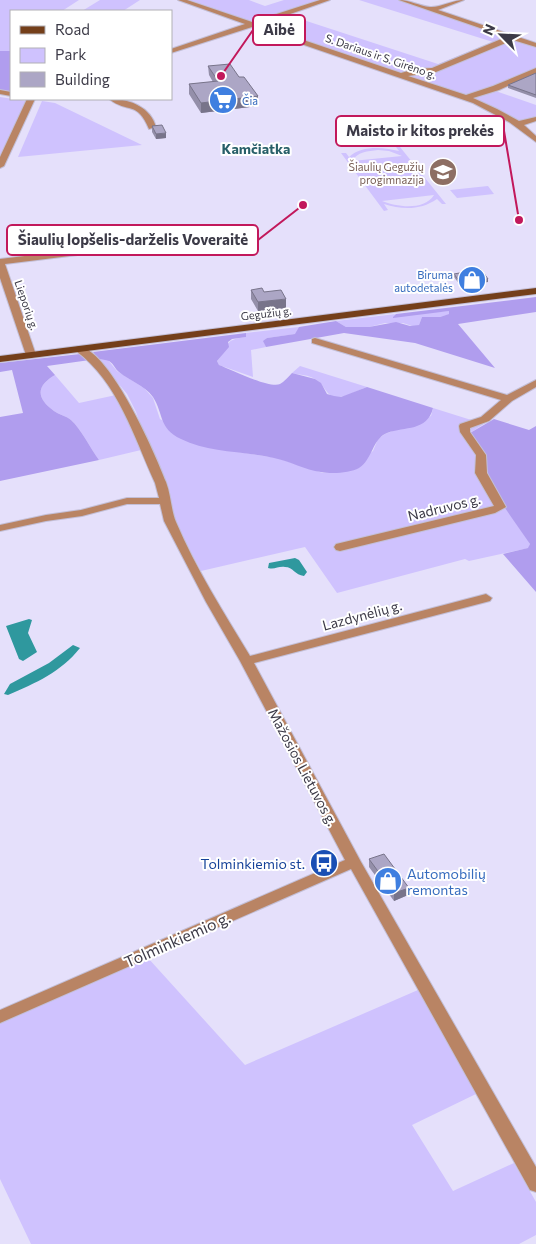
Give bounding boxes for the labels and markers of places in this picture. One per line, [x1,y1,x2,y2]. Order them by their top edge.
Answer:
callout: Aibė [253,15,305,45]
supermarket icon: Čia [208,85,238,115]
place label: Čia [242,93,258,107]
callout: Maisto ir kitos prekės [336,116,504,146]
school or university icon: Šiaulių Gegužių progimnazija [428,157,458,187]
place label: Šiaulių Gegužių progimnazija [349,159,424,186]
callout: Šiaulių lopšelis-darželis Voveraitė [7,225,258,255]
shop icon: Biruma autodetalės [457,265,487,295]
place label: Biruma autodetalės [394,268,453,294]
bus stop icon: Tolminkiemio st. [309,848,339,878]
place label: Tolminkiemio st. [201,855,305,872]
place label: Automobilių remontas [407,865,486,898]
shop icon: Automobilių remontas [373,866,403,896]

